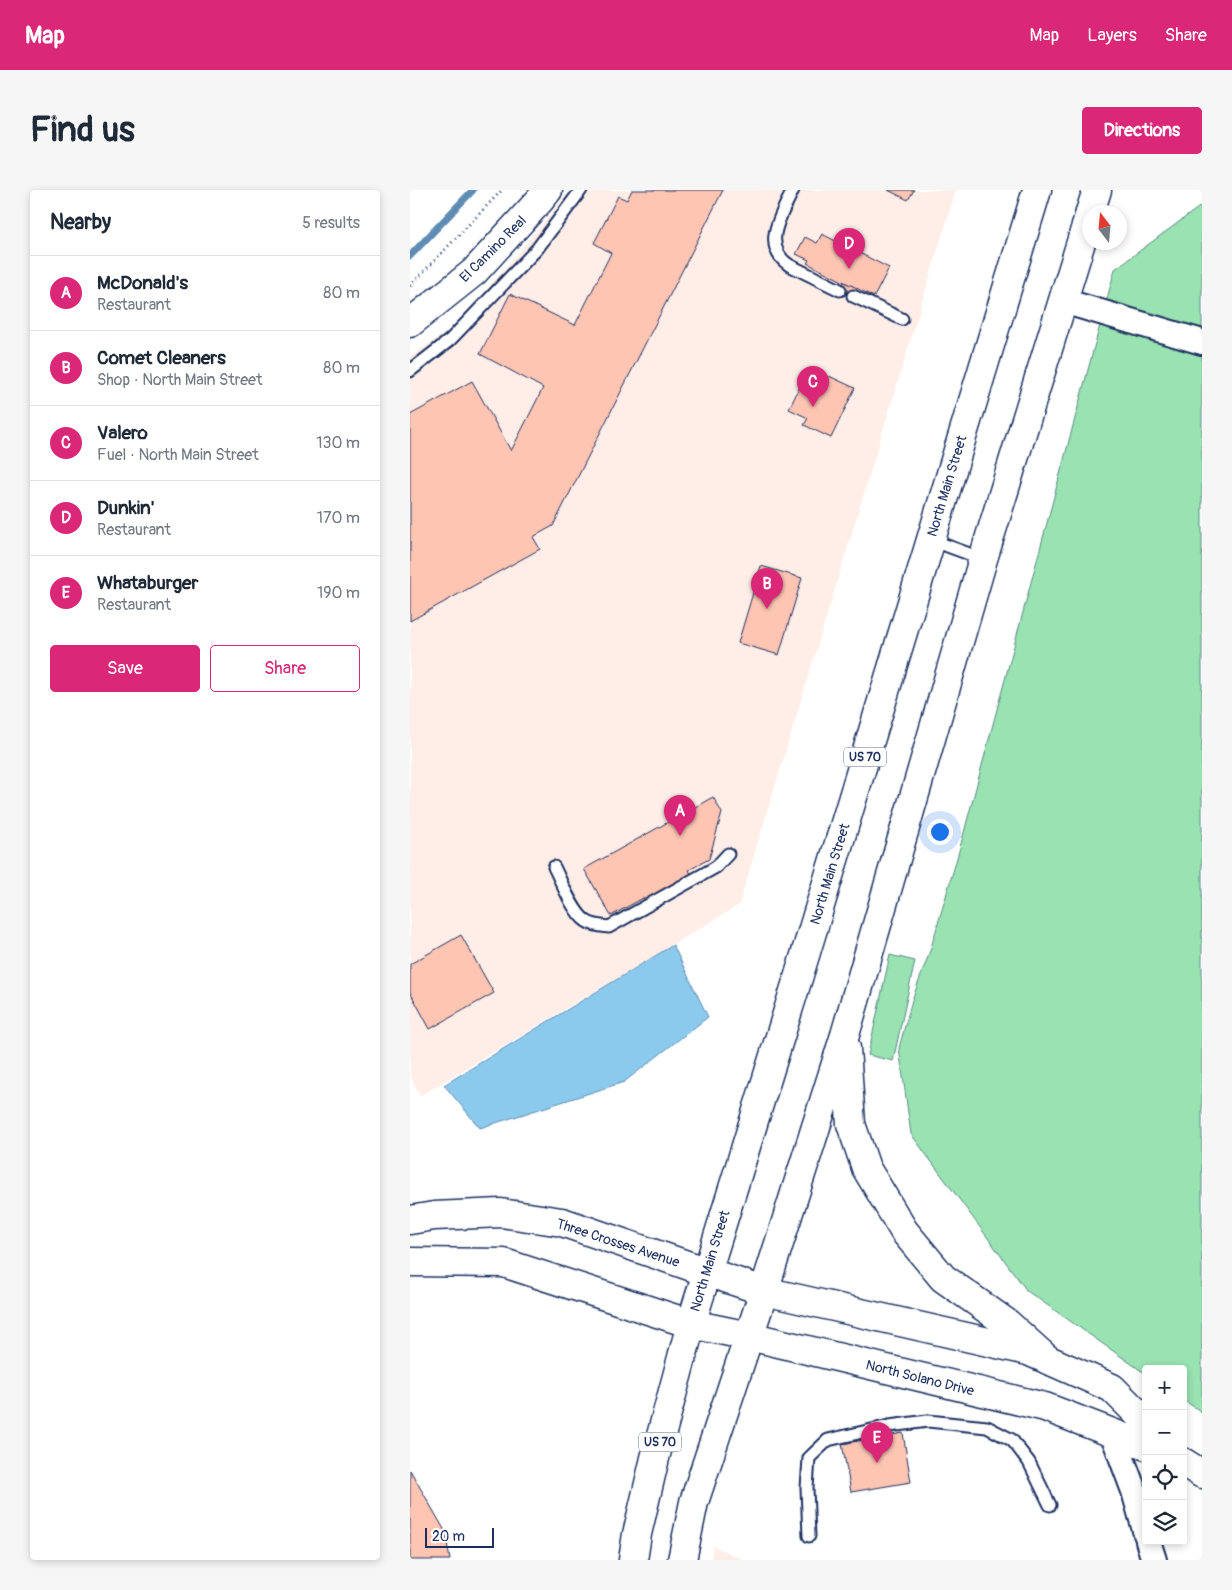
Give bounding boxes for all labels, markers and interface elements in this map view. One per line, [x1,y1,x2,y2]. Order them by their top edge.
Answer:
text: Map [25,21,65,50]
text: Map [1030,24,1059,47]
text: Layers [1087,24,1137,47]
text: Share [1165,24,1207,47]
button: Directions [1082,107,1202,154]
text: Find us [30,108,135,152]
north arrow [1082,205,1127,250]
text: Nearby [50,209,111,236]
street label: El Camino Real [456,212,530,286]
text: 5 results [302,213,360,233]
pin: D [833,228,865,269]
text: McDonald's [97,271,188,295]
text: A [61,283,71,303]
text: 80 m [323,283,360,303]
text: Restaurant [97,295,171,315]
text: Comet Cleaners [97,346,226,370]
text: B [61,358,71,378]
text: 80 m [323,358,360,378]
pin: C [797,366,829,407]
text: Shop · North Main Street [97,370,262,390]
text: Valero [97,421,148,445]
text: C [61,433,71,453]
text: 130 m [316,433,360,453]
street label: North Main Street [924,433,971,539]
text: Fuel · North Main Street [97,445,259,465]
text: Dunkin' [97,496,155,520]
text: D [61,508,71,528]
text: 170 m [317,508,360,528]
text: Restaurant [97,520,171,540]
pin: B [751,568,783,609]
text: Whataburger [97,571,198,595]
text: E [62,583,70,603]
text: 190 m [317,583,360,603]
text: Restaurant [97,595,171,615]
button: Save [50,645,200,692]
button: Share [210,645,360,692]
road number: US 70 [844,748,886,766]
pin: A [664,795,696,836]
your location [927,819,953,845]
street label: North Main Street [807,821,854,927]
street label: North Main Street [687,1208,734,1314]
street label: Three Crosses Avenue [554,1215,682,1271]
street label: North Solano Drive [864,1356,976,1400]
map controls [1142,1365,1187,1545]
button: + [1142,1365,1187,1410]
button: − [1142,1410,1187,1455]
pin: E [861,1422,893,1463]
road number: US 70 [639,1432,681,1452]
button: locate [1142,1455,1187,1500]
button: layers [1142,1500,1187,1545]
scale bar [425,1525,494,1548]
text: 20 m [432,1528,465,1545]

